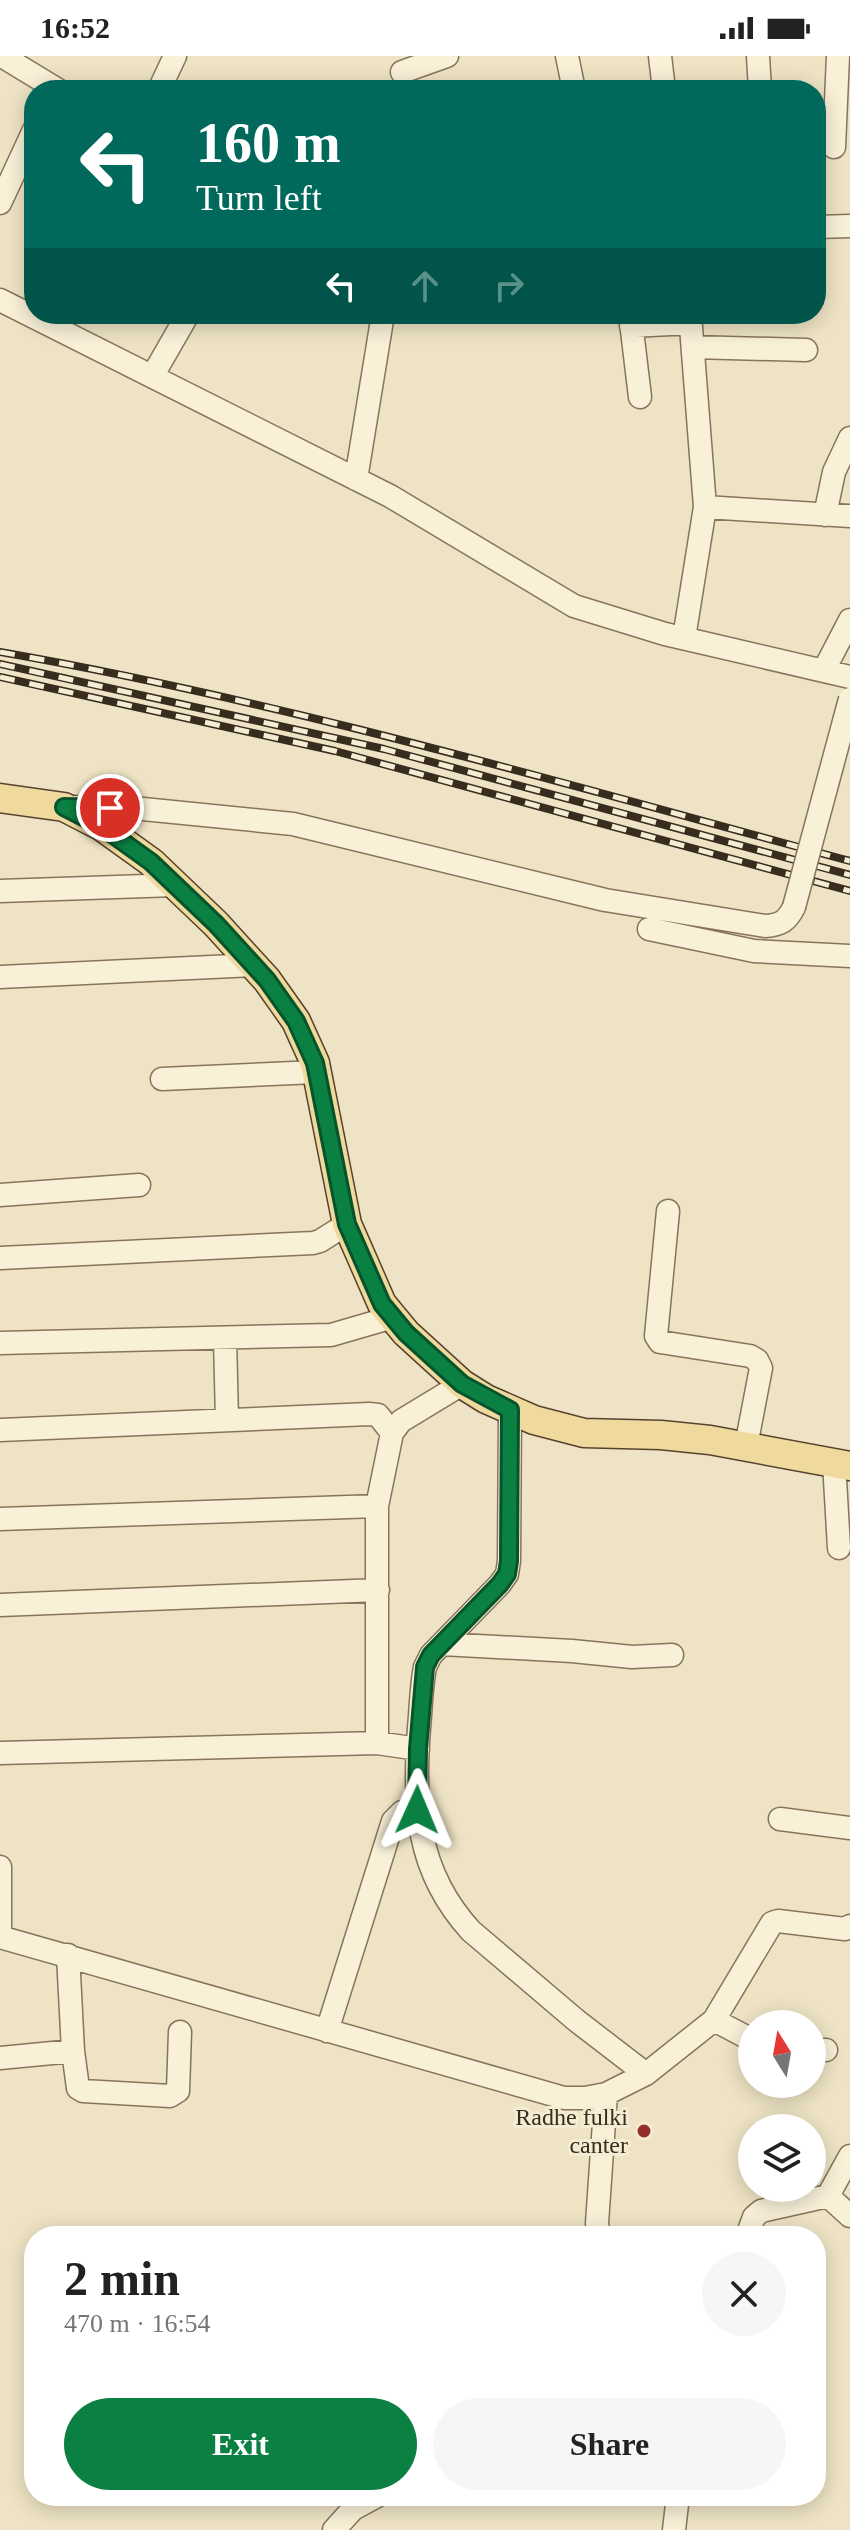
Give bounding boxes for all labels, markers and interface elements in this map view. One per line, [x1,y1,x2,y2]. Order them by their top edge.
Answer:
text: 16:52 [40,11,110,44]
icon: left [64,112,168,216]
text: 160 m [196,112,341,174]
text: Turn left [196,178,322,218]
icon: left [319,264,363,308]
icon: ahead [403,264,447,308]
icon: right [487,264,531,308]
pin [76,774,144,842]
icon: arrive [88,786,132,830]
position arrow [375,1768,459,1852]
north arrow [738,2010,826,2098]
map controls [738,2010,826,2202]
place label: Radhe fulki canter [515,2104,628,2158]
button: layers [738,2114,826,2202]
marker: Radhe fulki canter [635,2122,653,2140]
text: 2 min [64,2252,180,2305]
button: close [702,2252,786,2336]
text: 470 m · 16:54 [64,2309,211,2338]
button: Exit [64,2398,417,2490]
button: Share [433,2398,786,2490]

